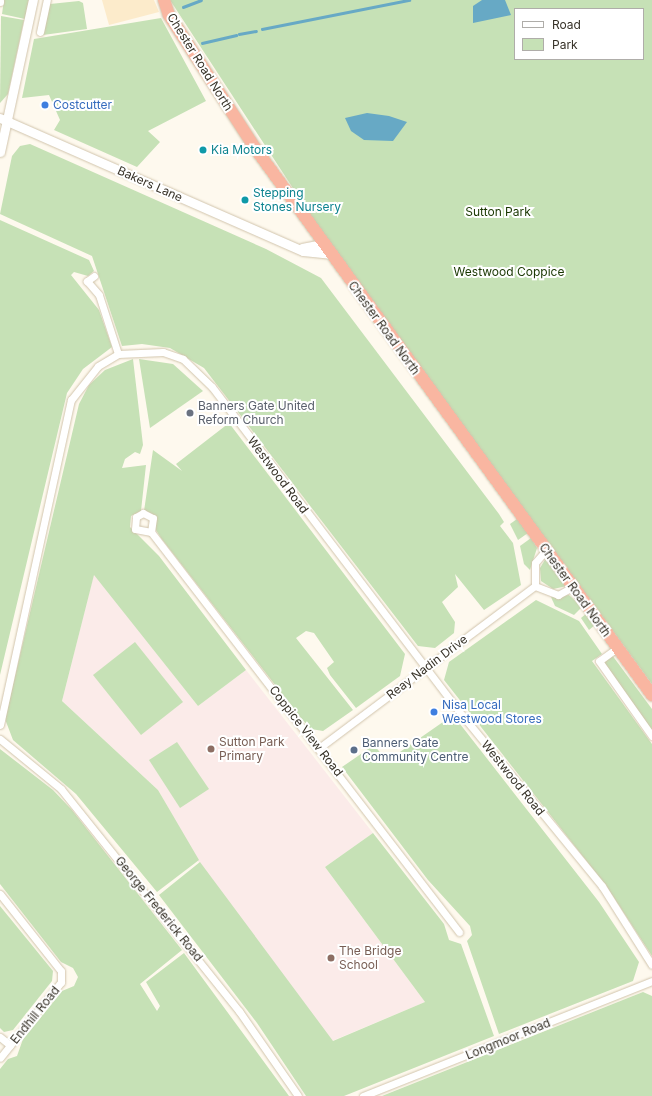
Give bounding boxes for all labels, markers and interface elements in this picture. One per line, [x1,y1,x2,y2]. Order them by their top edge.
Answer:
legend [514,8,644,60]
street label: Chester Road North [164,11,236,113]
text: Road [552,17,581,32]
text: Park [552,37,578,52]
place label: Costcutter [53,98,112,112]
marker: Costcutter [40,100,50,110]
place label: Kia Motors [211,143,272,157]
marker: Kia Motors [198,145,208,155]
street label: Bakers Lane [115,163,185,205]
place label: Stepping Stones Nursery [253,186,341,214]
marker: Stepping Stones Nursery [240,195,250,205]
park label: Sutton Park [465,205,531,219]
park label: Westwood Coppice [454,265,564,279]
street label: Chester Road North [345,278,423,378]
place label: Banners Gate United Reform Church [198,399,315,427]
marker: Banners Gate United Reform Church [185,408,195,418]
street label: Westwood Road [244,434,312,516]
street label: Chester Road North [536,540,614,640]
street label: Reay Nadin Drive [384,632,470,702]
street label: Coppice View Road [266,683,346,779]
place label: Nisa Local Westwood Stores [442,698,542,726]
marker: Nisa Local Westwood Stores [429,707,439,717]
place label: Sutton Park Primary [219,735,285,763]
place label: Banners Gate Community Centre [362,736,468,764]
street label: Westwood Road [478,738,548,818]
marker: Sutton Park Primary [206,744,216,754]
marker: Banners Gate Community Centre [349,745,359,755]
street label: George Frederick Road [112,854,206,964]
place label: The Bridge School [339,944,401,972]
marker: The Bridge School [326,953,336,963]
street label: Endhill Road [7,983,63,1047]
street label: Longmoor Road [464,1015,552,1063]

